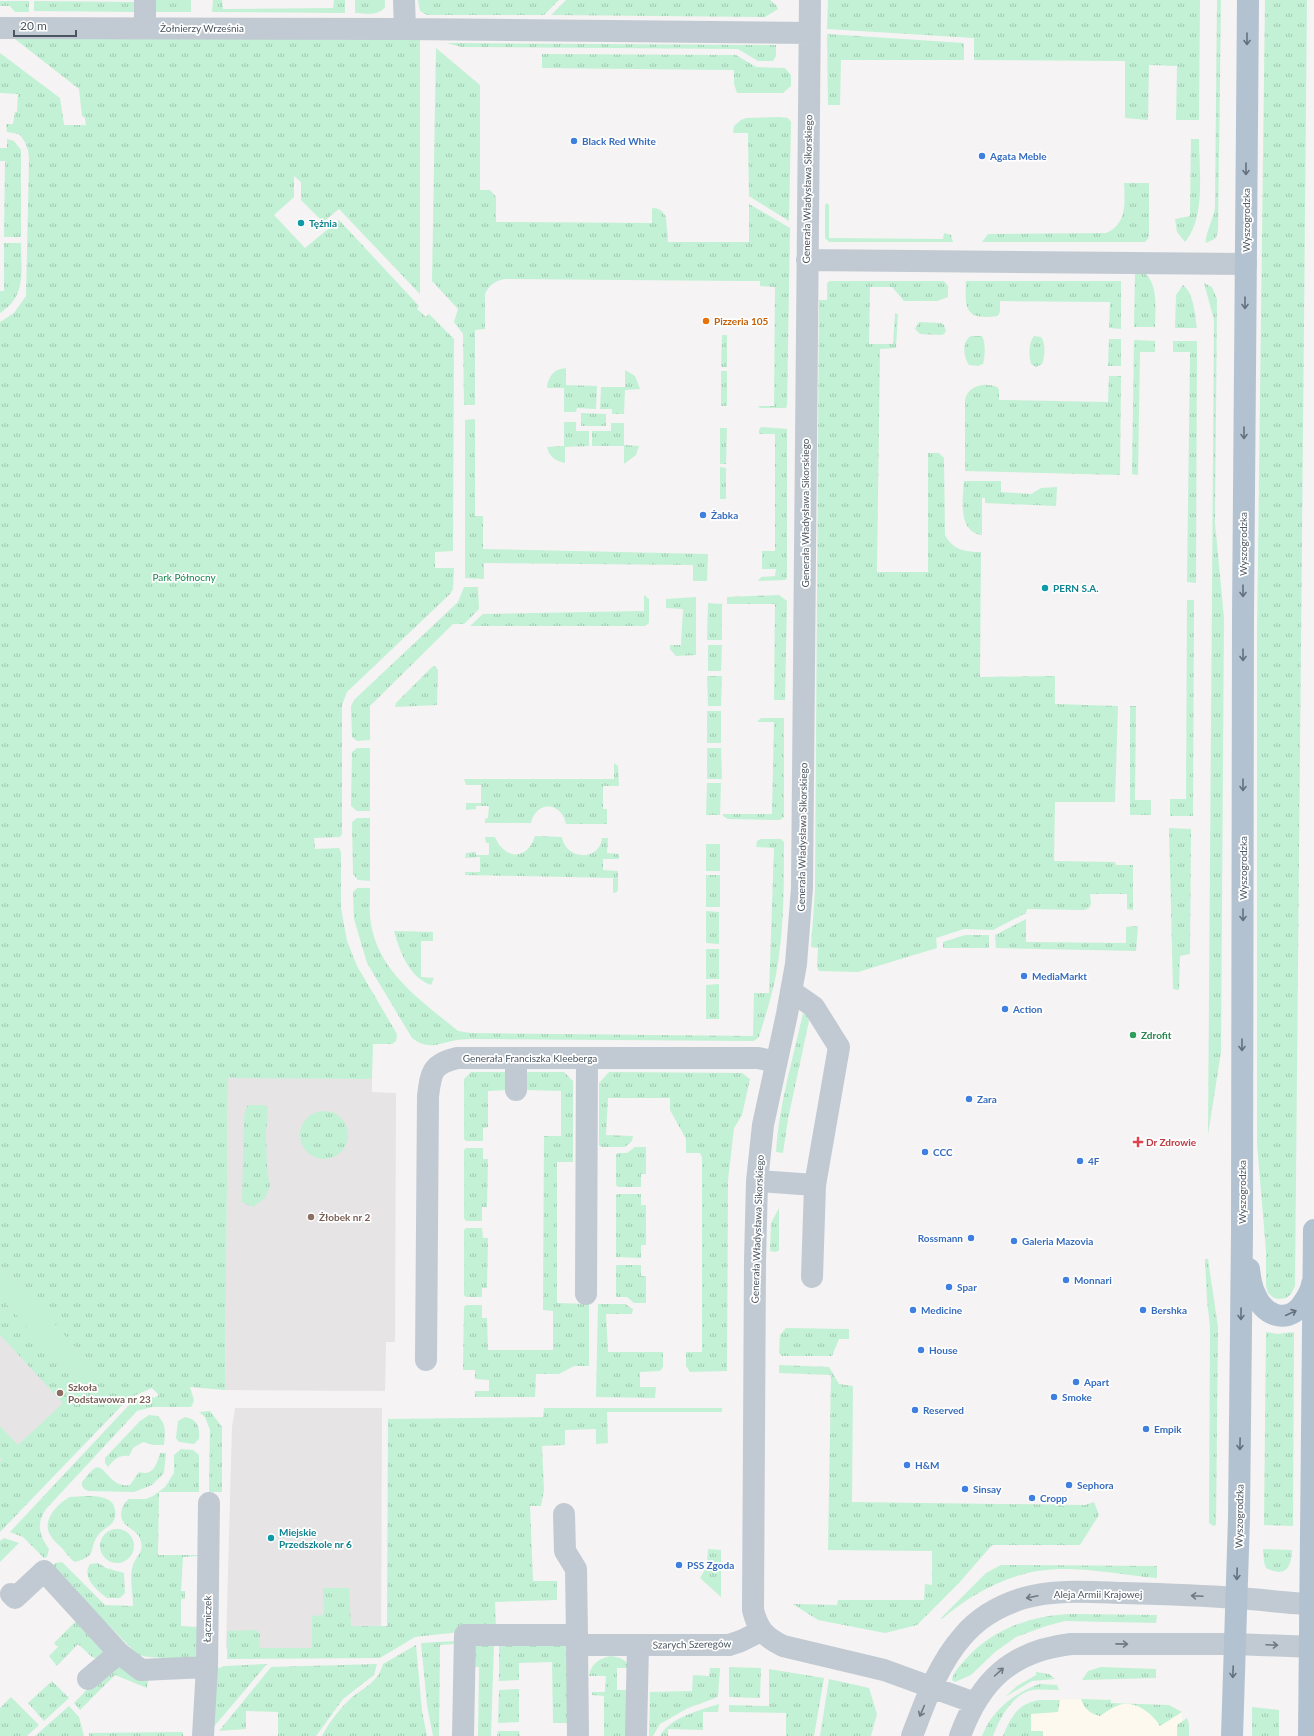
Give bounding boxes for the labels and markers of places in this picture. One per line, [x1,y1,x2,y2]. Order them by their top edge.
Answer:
place label: Black Red White [582,135,656,147]
marker: Black Red White [569,136,579,146]
place label: Agata Meble [989,150,1047,162]
marker: Agata Meble [977,151,987,161]
place label: Tężnia [309,217,337,229]
marker: Tężnia [296,218,306,228]
place label: Pizzeria 105 [714,315,769,327]
marker: Pizzeria 105 [701,316,711,326]
place label: Żabka [711,509,738,521]
marker: Żabka [698,510,708,520]
place label: PERN S.A. [1053,582,1099,594]
marker: PERN S.A. [1040,583,1050,593]
place label: MediaMarkt [1032,970,1087,982]
marker: MediaMarkt [1019,971,1029,981]
place label: Action [1012,1003,1043,1015]
marker: Action [1000,1004,1010,1014]
place label: Zdrofit [1141,1029,1172,1041]
marker: Zdrofit [1128,1030,1138,1040]
place label: Zara [977,1093,997,1105]
marker: Zara [964,1094,974,1104]
place label: Dr Zdrowie [1146,1136,1197,1148]
marker: Dr Zdrowie [1133,1137,1143,1147]
place label: CCC [933,1146,953,1158]
marker: CCC [920,1147,930,1157]
place label: 4F [1088,1155,1100,1167]
marker: 4F [1075,1156,1085,1166]
place label: Żłobek nr 2 [319,1211,370,1223]
marker: Żłobek nr 2 [306,1212,316,1222]
place label: Rossmann [918,1232,963,1244]
marker: Rossmann [966,1233,976,1243]
place label: Galeria Mazovia [1022,1235,1093,1247]
marker: Galeria Mazovia [1009,1236,1019,1246]
place label: Monnari [1074,1274,1112,1286]
marker: Monnari [1061,1275,1071,1285]
place label: Spar [957,1281,977,1293]
marker: Spar [944,1282,954,1292]
place label: Medicine [921,1304,963,1316]
place label: Bershka [1151,1304,1187,1316]
marker: Medicine [908,1305,918,1315]
marker: Bershka [1138,1305,1148,1315]
place label: House [929,1344,958,1356]
marker: House [916,1345,926,1355]
place label: Apart [1083,1376,1109,1388]
marker: Apart [1071,1377,1081,1387]
place label: Szkoła Podstawowa nr 23 [68,1381,151,1405]
marker: Szkoła Podstawowa nr 23 [55,1388,65,1398]
place label: Smoke [1062,1391,1093,1403]
marker: Smoke [1049,1392,1059,1402]
place label: Reserved [923,1404,964,1416]
marker: Reserved [910,1405,920,1415]
place label: Empik [1154,1423,1182,1435]
marker: Empik [1141,1424,1151,1434]
place label: H&M [915,1459,939,1471]
marker: H&M [902,1460,912,1470]
place label: Sephora [1077,1479,1114,1491]
marker: Sephora [1064,1480,1074,1490]
place label: Sinsay [973,1483,1002,1495]
marker: Sinsay [960,1484,970,1494]
place label: Cropp [1040,1492,1068,1504]
marker: Cropp [1027,1493,1037,1503]
place label: Miejskie Przedszkole nr 6 [279,1526,352,1550]
marker: Miejskie Przedszkole nr 6 [266,1533,276,1543]
place label: PSS Zgoda [687,1559,734,1571]
marker: PSS Zgoda [674,1560,684,1570]

